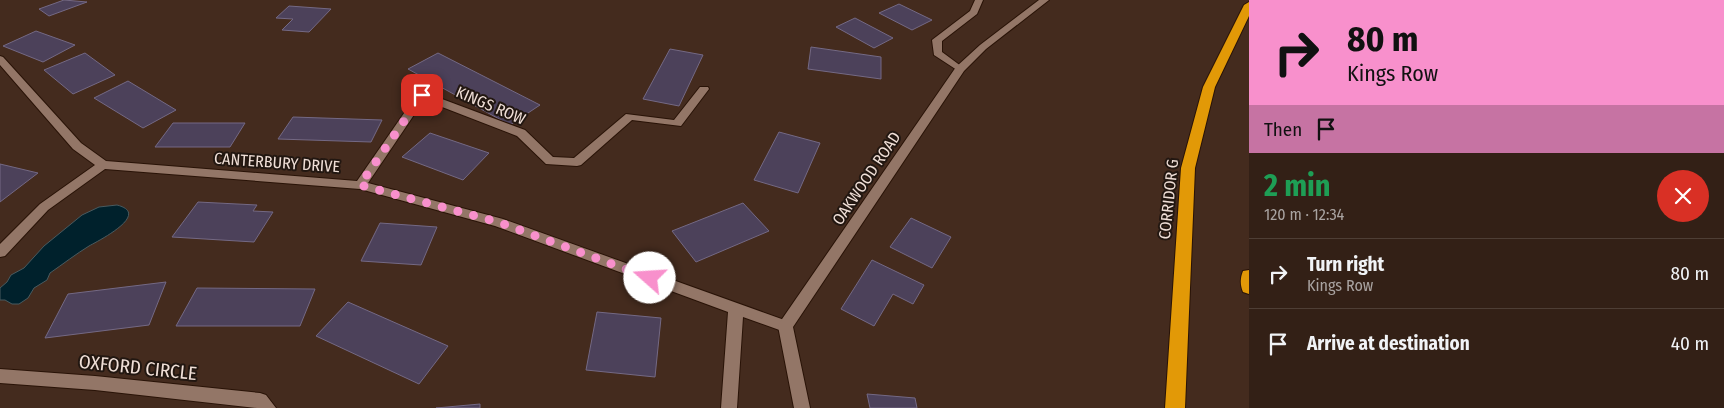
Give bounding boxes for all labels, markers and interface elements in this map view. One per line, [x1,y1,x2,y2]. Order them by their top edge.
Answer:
text: 80 m [1347,18,1419,60]
icon: right [1264,20,1329,85]
text: Kings Row [1347,60,1438,87]
pin [401,74,443,116]
icon: arrive [408,81,436,109]
street label: KINGS ROW [453,82,529,129]
icon: arrive [1312,115,1340,143]
text: Then [1264,118,1302,141]
street label: OAKWOOD ROAD [828,128,905,228]
street label: CANTERBURY DRIVE [213,149,340,176]
street label: CORRIDOR G [1155,158,1182,240]
text: 2 min [1264,168,1331,204]
button: close [1657,170,1709,222]
text: 120 m · 12:34 [1264,205,1344,224]
position arrow [623,251,675,303]
text: Turn right [1307,253,1384,276]
icon: right [1264,260,1292,288]
text: 80 m [1671,262,1709,285]
text: Kings Row [1307,276,1373,295]
icon: arrive [1264,330,1292,358]
text: Arrive at destination [1307,332,1470,355]
text: 40 m [1671,332,1709,355]
street label: OXFORD CIRCLE [78,350,198,385]

